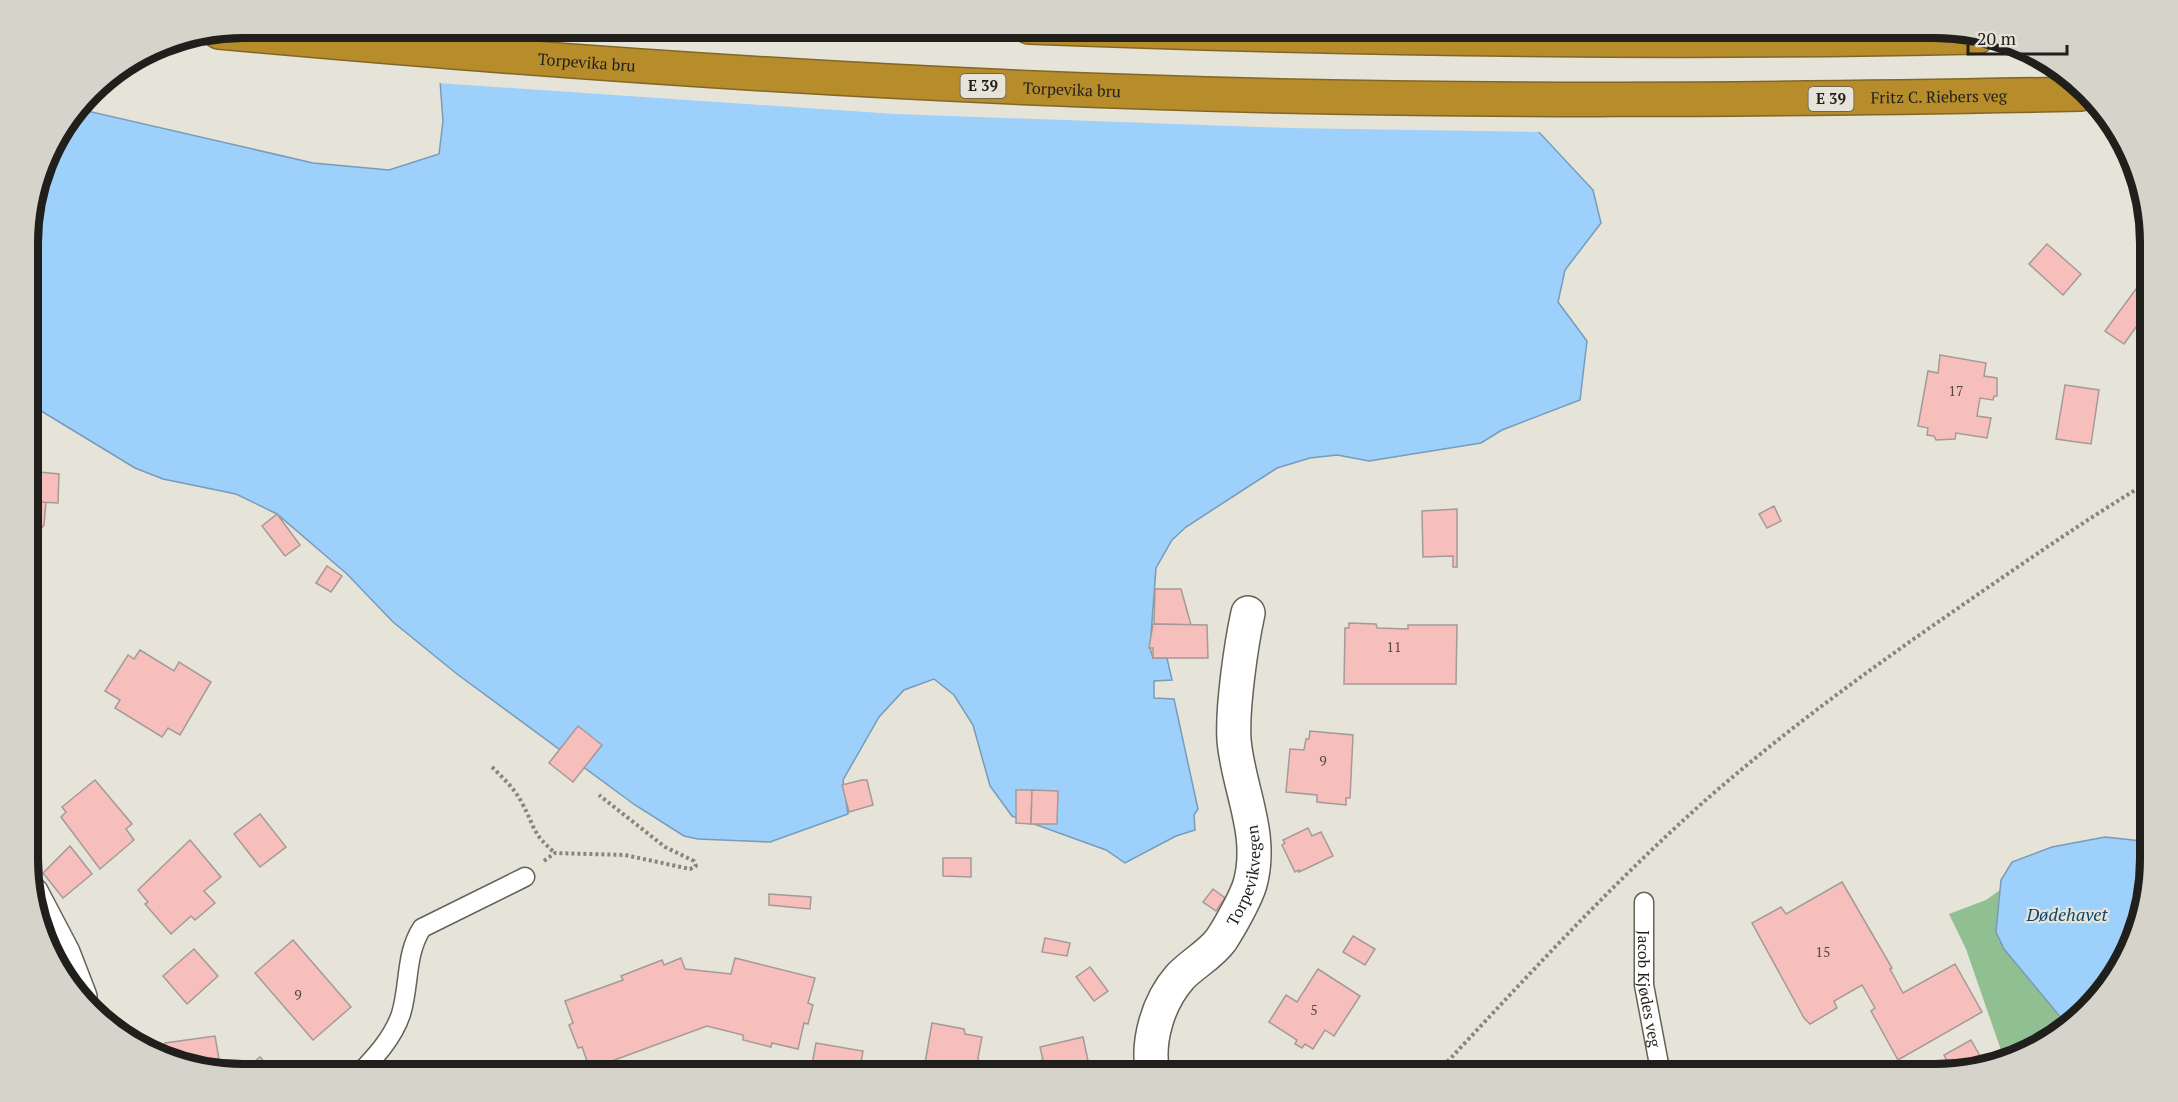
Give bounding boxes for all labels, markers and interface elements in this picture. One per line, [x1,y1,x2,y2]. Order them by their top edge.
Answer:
scale bar [1968,18,2067,56]
text: 20 m [1977,26,2017,50]
street label: Torpevika bru [537,48,636,77]
road number: E 39 [960,74,1006,98]
street label: Torpevika bru [1023,76,1121,102]
street label: Fritz C. Riebers veg [1870,84,2008,108]
road number: E 39 [1808,87,1854,111]
house number: 17 [1949,381,1963,400]
house number: 11 [1387,637,1401,656]
house number: 9 [1319,751,1327,770]
street label: Torpevikvegen [1221,823,1265,930]
water label: Dødehavet [2025,902,2108,926]
street label: Jacob Kjødes veg [1633,930,1667,1050]
house number: 15 [1816,942,1830,961]
house number: 9 [294,985,302,1004]
house number: 5 [1310,1000,1318,1019]

